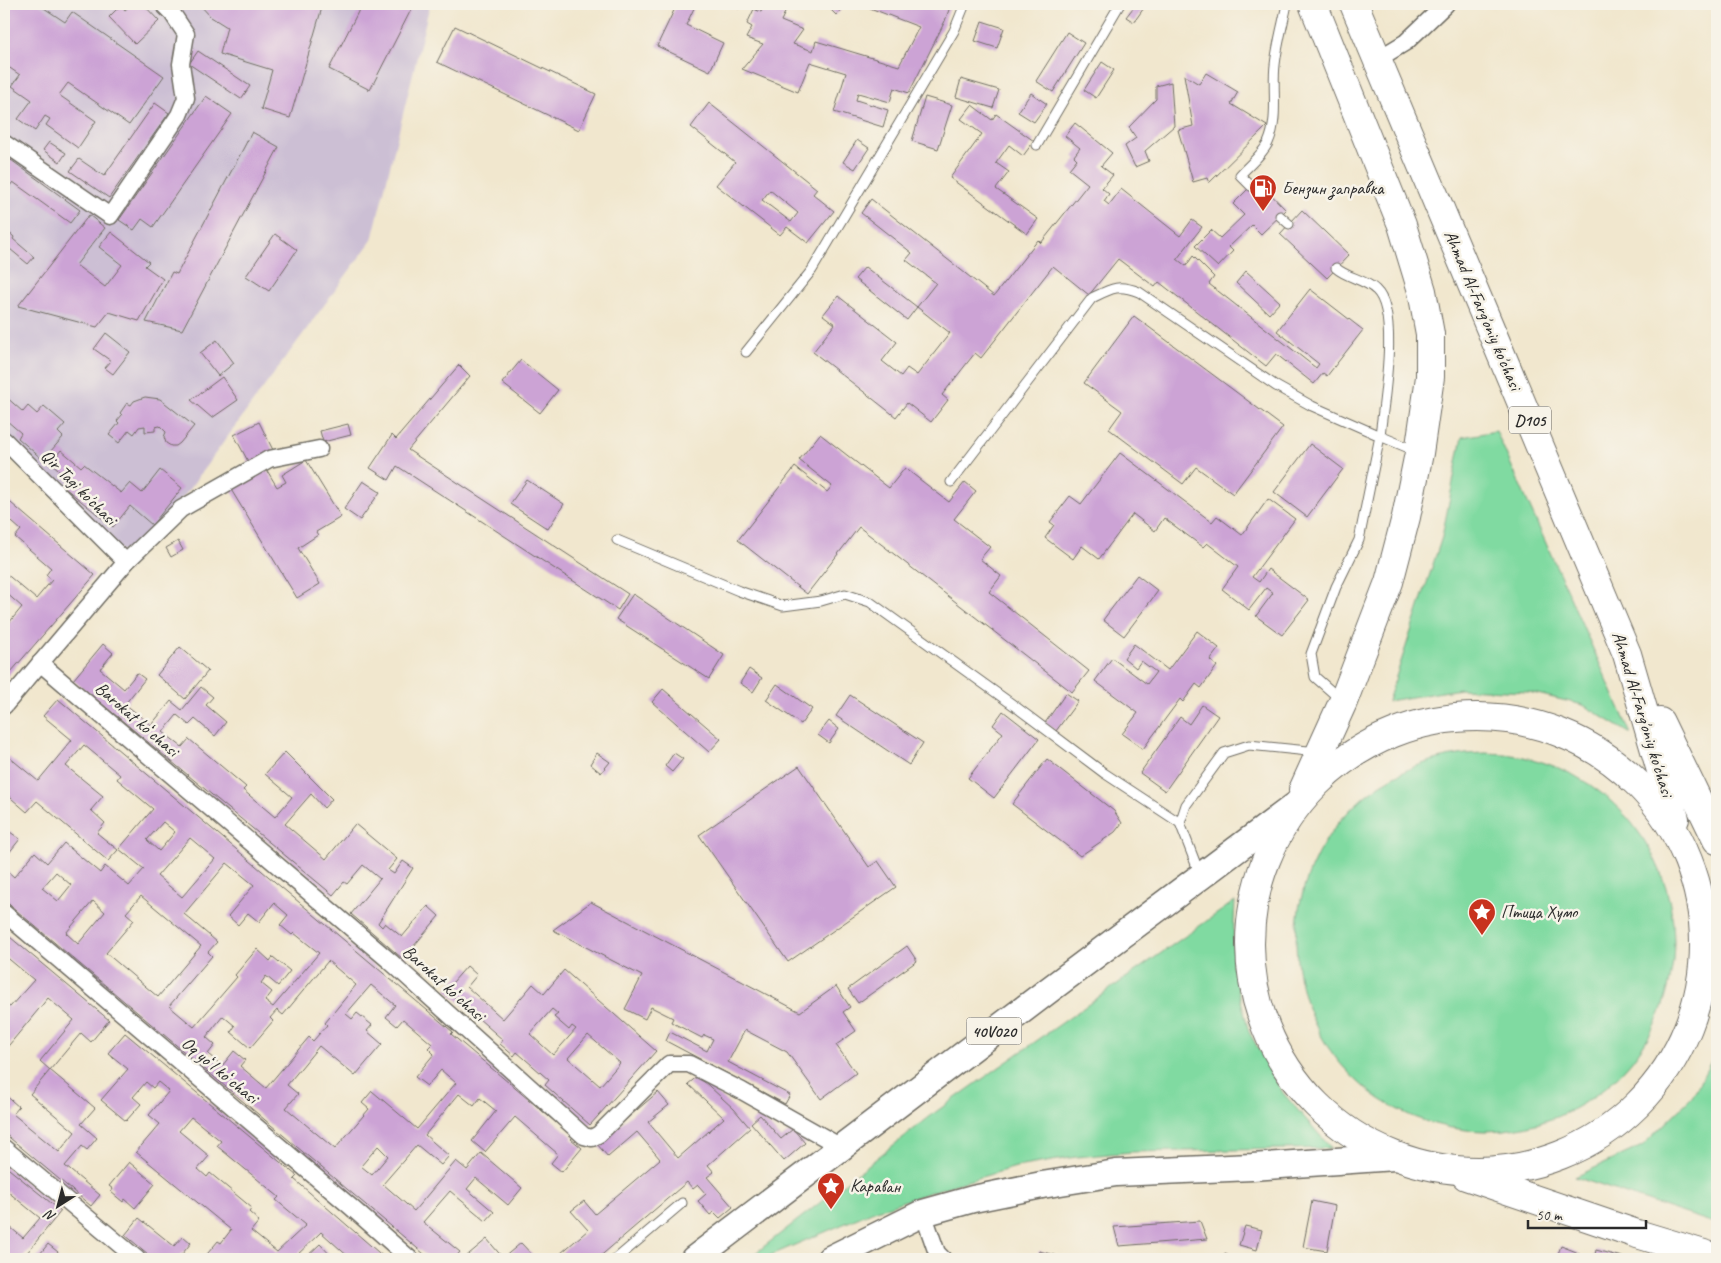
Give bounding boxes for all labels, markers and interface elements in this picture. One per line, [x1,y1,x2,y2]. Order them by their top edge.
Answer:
fuel station icon: Бензин заправка [1248,173,1278,212]
place label: Бензин заправка [1282,177,1385,200]
street label: Ahmad Al-Farg'oniy ko'chasi [1439,227,1528,396]
road number: D105 [1509,406,1551,434]
street label: Qir Tagi ko'chasi [37,445,123,531]
street label: Ahmad Al-Farg'oniy ko'chasi [1607,629,1679,802]
street label: Barokat koʻchasi [91,677,185,763]
place icon: Птица Хумо [1467,897,1497,936]
place label: Птица Хумо [1501,901,1579,923]
street label: Barokat koʻchasi [398,940,492,1028]
road number: 40V020 [966,1018,1022,1044]
street label: Oq yoʻl koʻchasi [177,1032,265,1110]
place icon: Караван [816,1171,846,1210]
place label: Караван [850,1175,902,1197]
north arrow [32,1180,82,1230]
scale bar [1528,1198,1646,1230]
text: N [40,1205,59,1226]
text: 50 m [1536,1206,1563,1225]

